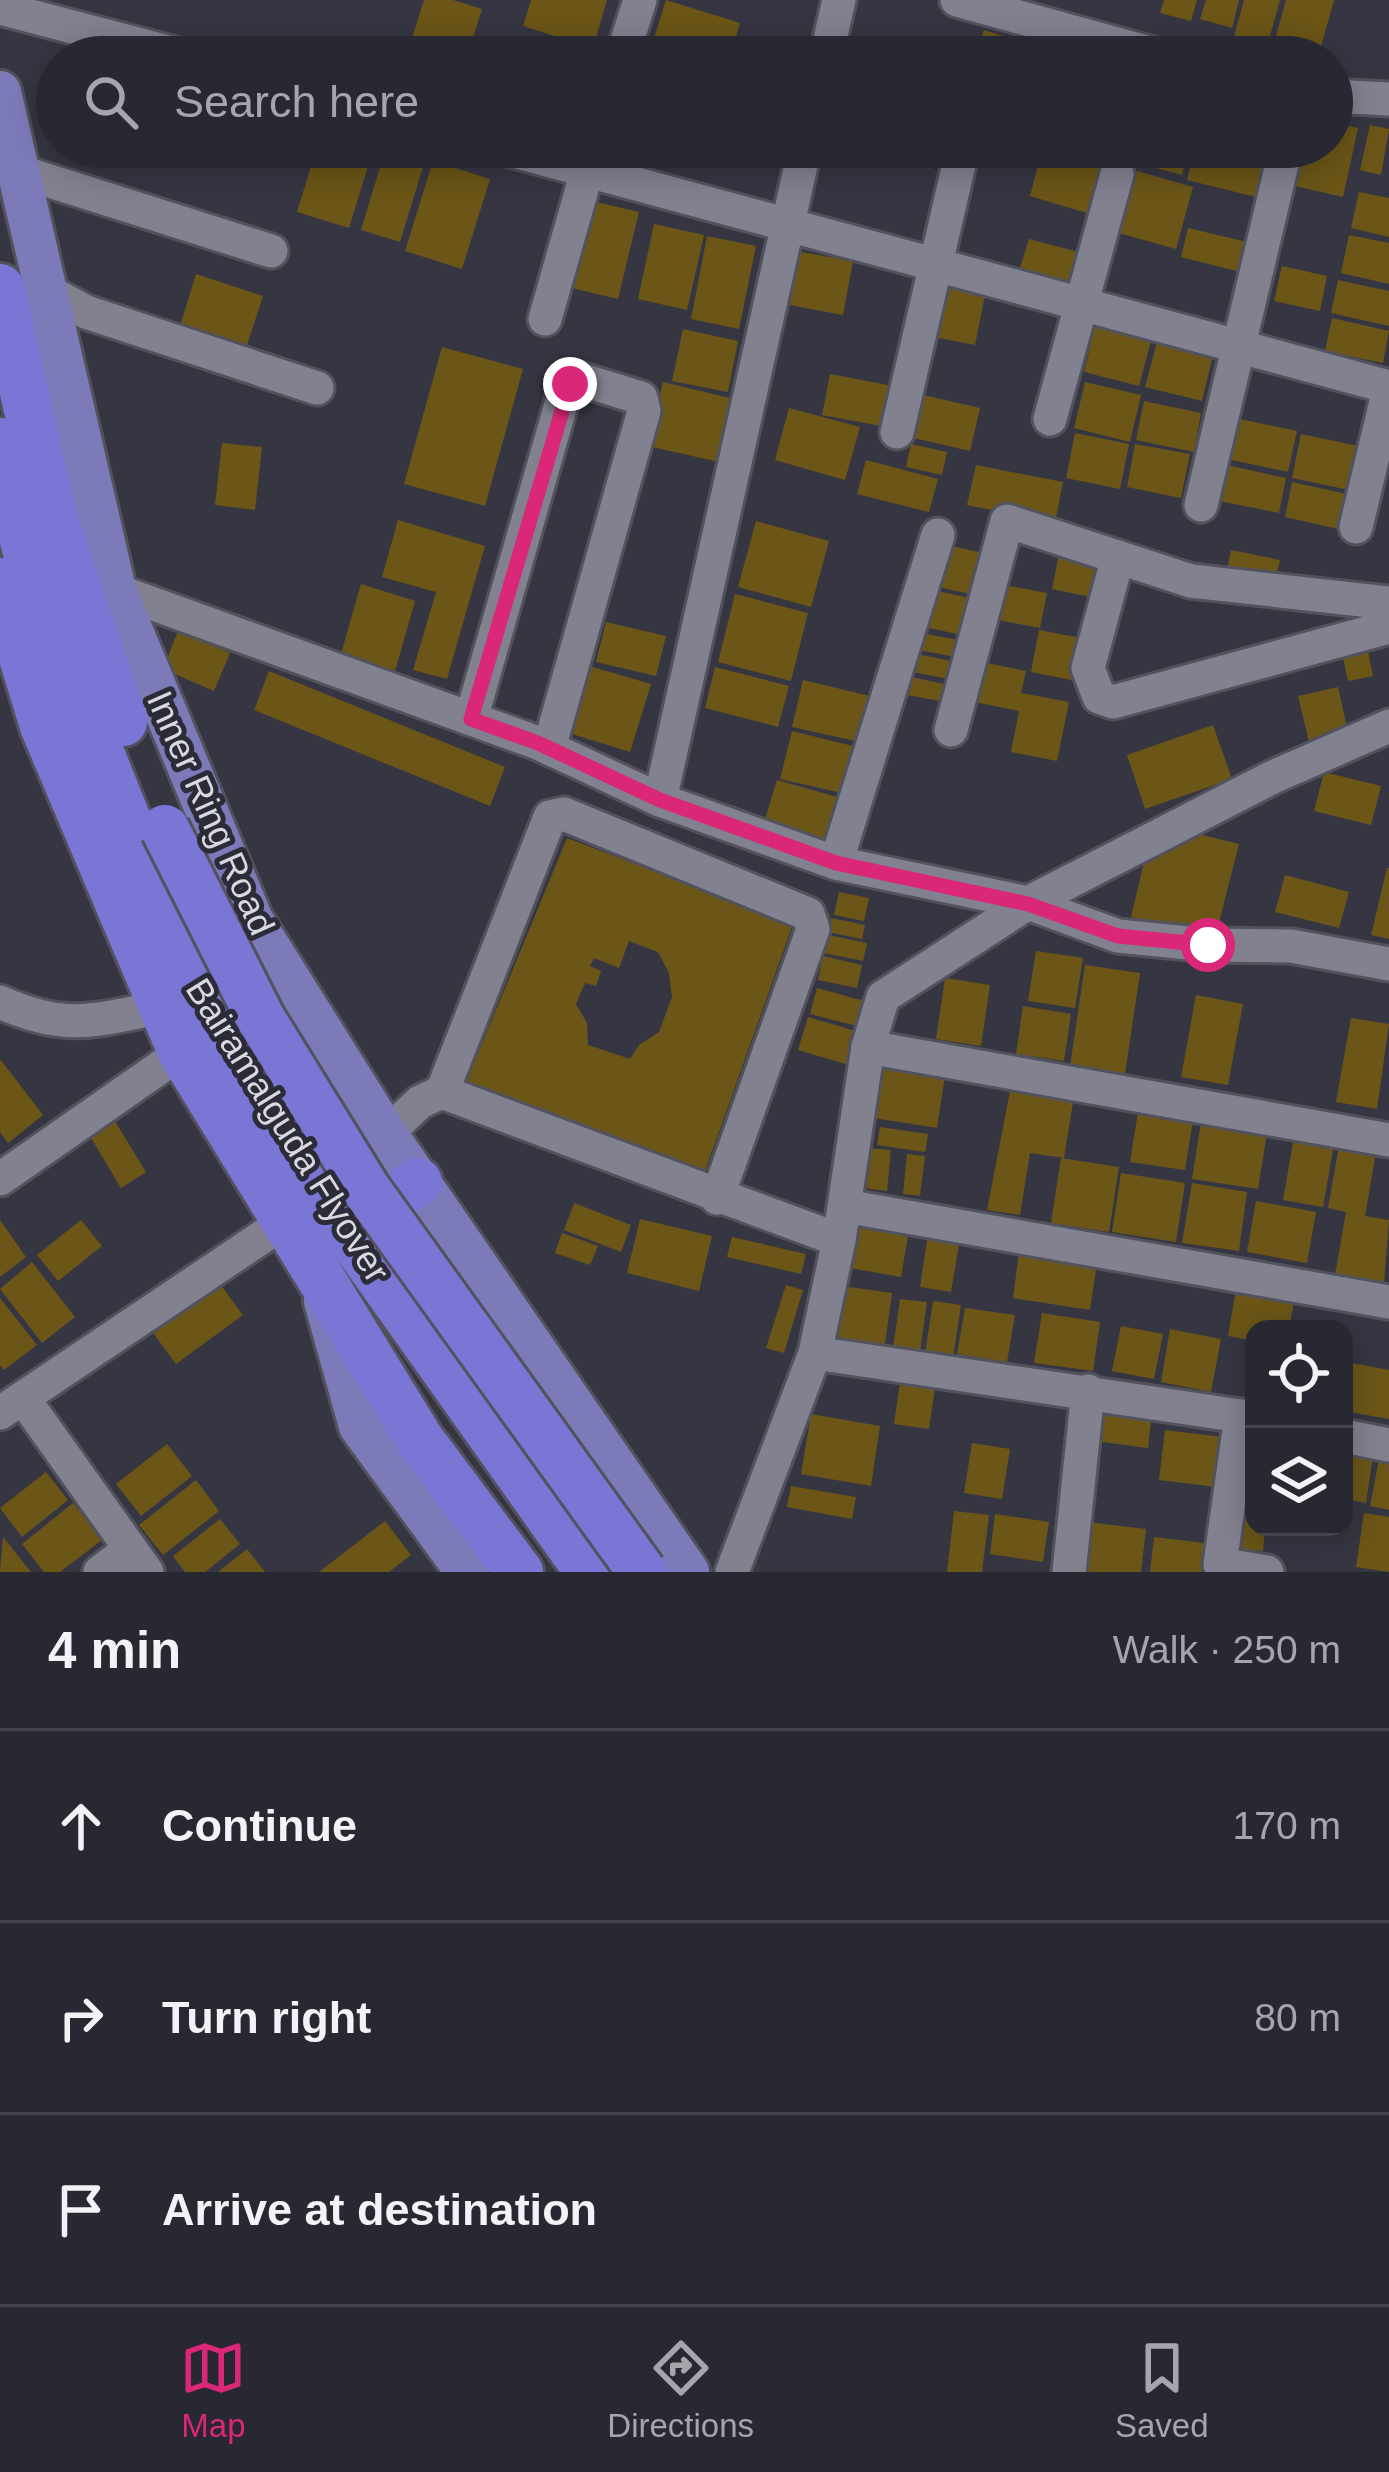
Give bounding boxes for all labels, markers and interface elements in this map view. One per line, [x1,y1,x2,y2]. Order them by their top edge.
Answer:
search box [36,36,1353,168]
icon: search [78,69,144,135]
text: Search here [174,76,419,127]
route end [543,357,597,411]
street label: Inner Ring Road [139,685,283,941]
route start [1181,918,1235,972]
street label: Bairamalguda Flyover [178,971,398,1289]
map controls [1245,1320,1353,1536]
button: locate [1245,1320,1353,1428]
button: layers [1245,1428,1353,1536]
text: 4 min [48,1622,181,1679]
text: Walk · 250 m [1113,1628,1341,1671]
icon: ahead [48,1793,114,1859]
text: Continue [162,1800,357,1851]
text: 170 m [1233,1804,1341,1847]
icon: right [48,1985,114,2051]
text: Turn right [162,1992,371,2043]
text: 80 m [1254,1996,1341,2039]
icon: arrive [48,2177,114,2243]
text: Arrive at destination [162,2184,597,2235]
tab: Map [180,2335,246,2445]
tab: Directions [607,2335,754,2445]
tab: Saved [1115,2335,1209,2445]

